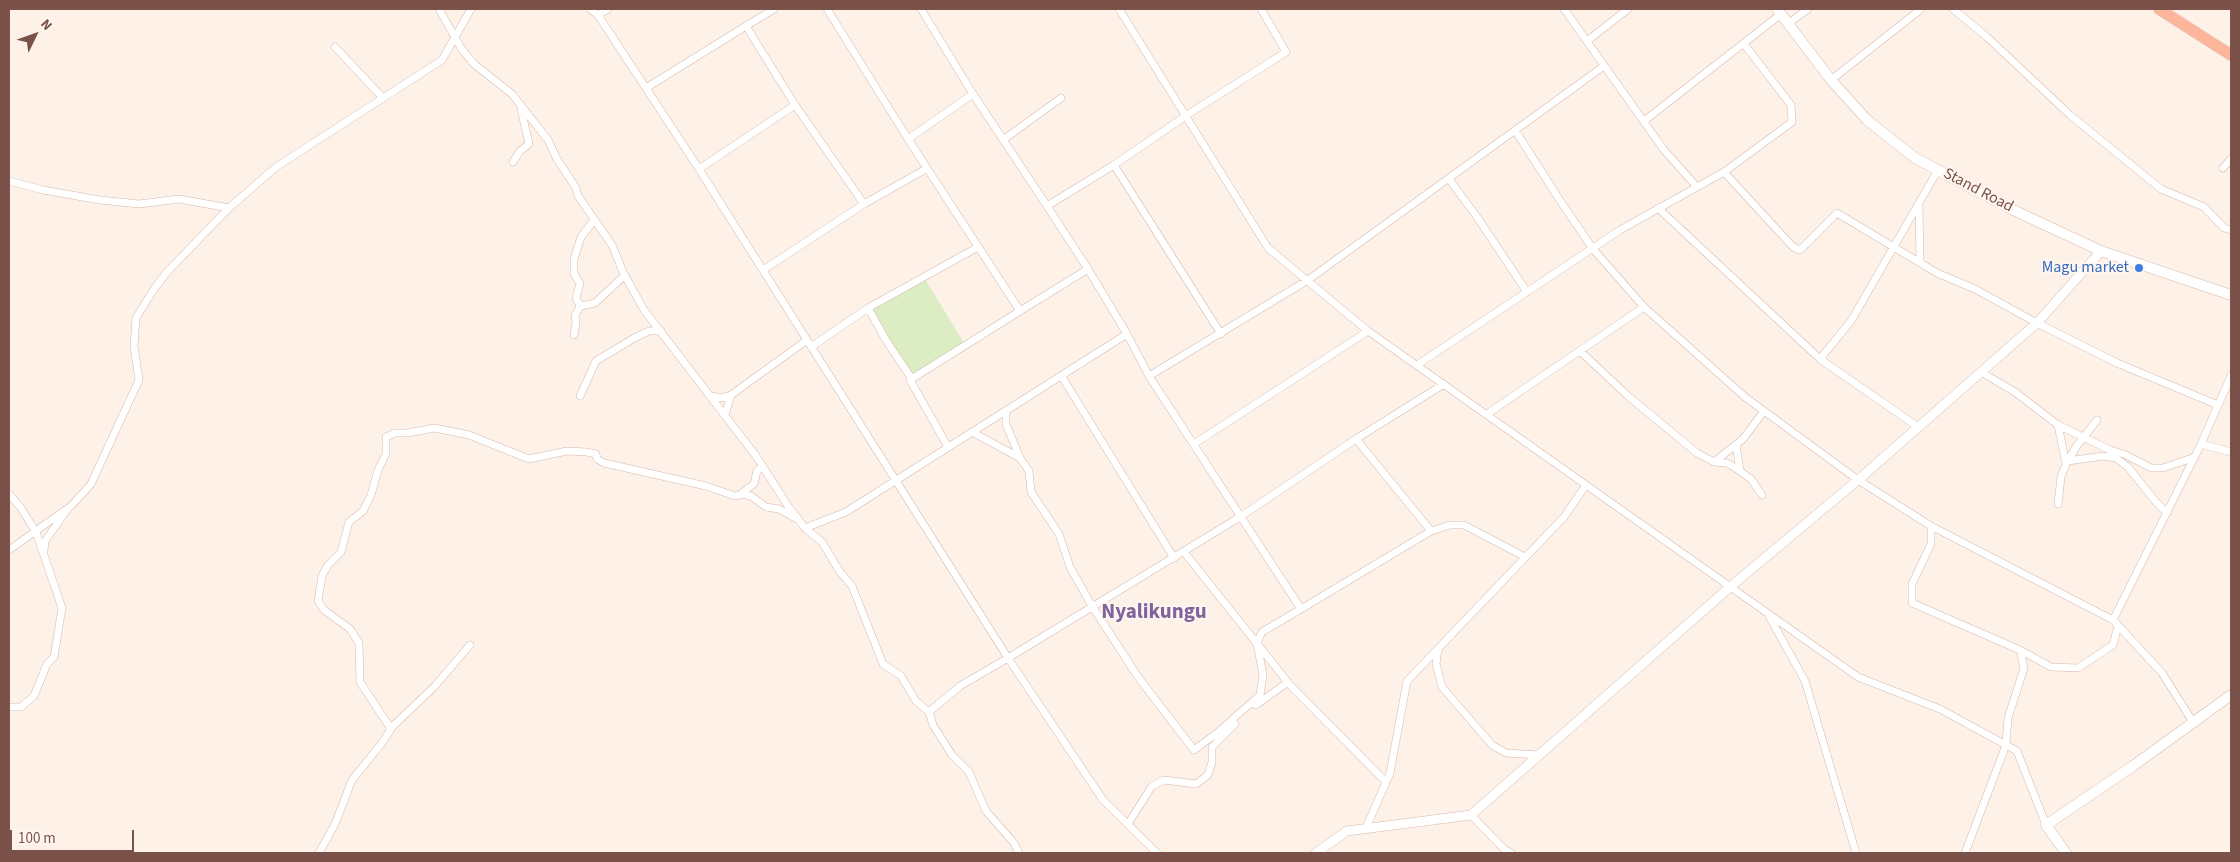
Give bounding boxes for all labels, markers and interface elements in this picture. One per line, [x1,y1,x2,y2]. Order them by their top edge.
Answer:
north arrow [10,10,60,60]
text: N [36,15,57,35]
street label: Stand Road [1940,165,2016,217]
place label: Magu market [2042,258,2129,278]
marker: Magu market [2133,262,2145,274]
district label: Nyalikungu [1101,600,1207,626]
scale bar [12,820,136,852]
text: 100 m [18,828,56,849]

